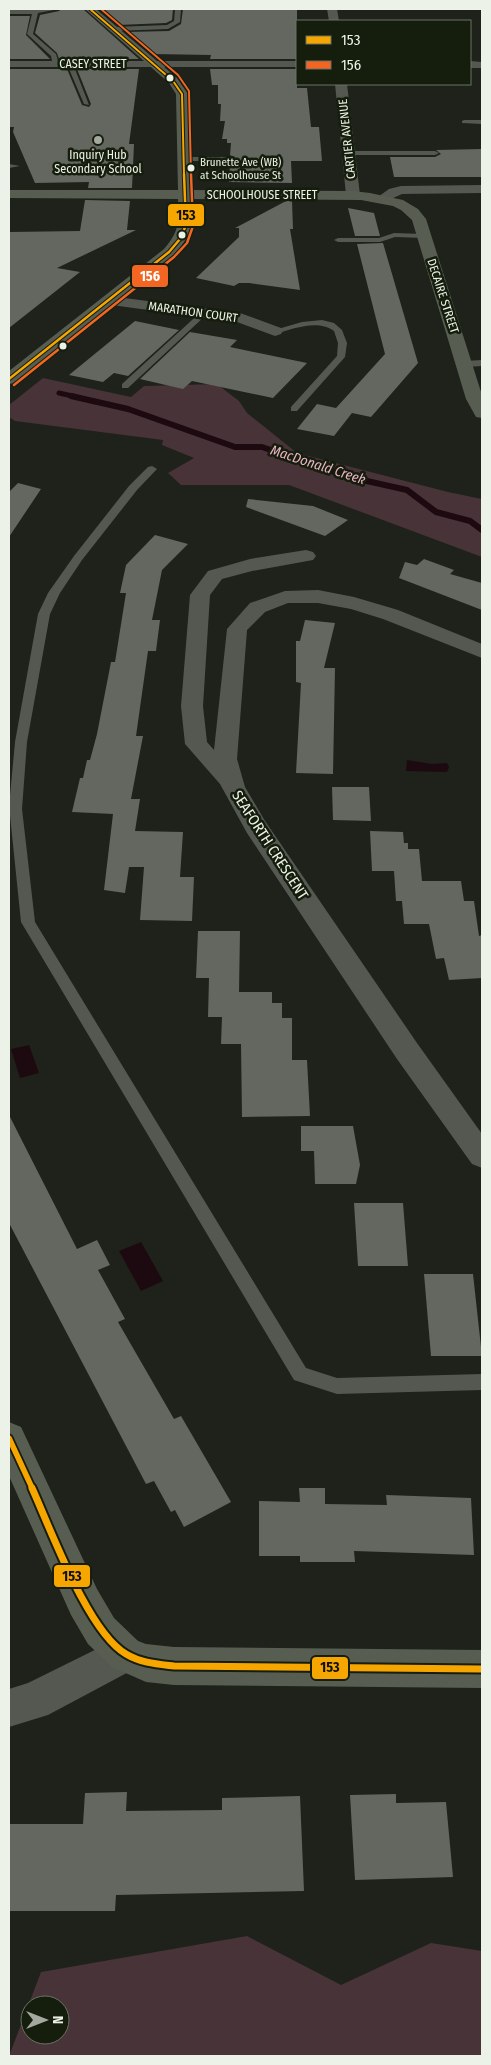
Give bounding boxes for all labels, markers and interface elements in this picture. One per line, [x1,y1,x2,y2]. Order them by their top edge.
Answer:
legend [296,20,471,85]
text: 153 [341,31,361,49]
text: 156 [341,56,361,74]
street label: CASEY STREET [59,57,127,71]
unlabelled marker [165,73,175,83]
street label: CARTIER AVENUE [336,98,358,180]
marker: Inquiry Hub Secondary School [92,134,104,146]
place label: Inquiry Hub Secondary School [54,148,142,176]
place label: Brunette Ave (WB) at Schoolhouse St [200,156,282,182]
marker: Brunette Ave (WB) at Schoolhouse St [186,163,196,173]
street label: SCHOOLHOUSE STREET [207,188,318,202]
line badge: 153 [167,203,205,227]
text: 153 [176,207,196,224]
unlabelled marker [177,230,187,240]
street label: DECAIRE STREET [424,257,462,335]
line badge: 156 [131,264,169,288]
text: 156 [140,268,160,285]
street label: MARATHON COURT [148,299,239,325]
unlabelled marker [58,341,68,351]
water label: MacDonald Creek [268,442,368,488]
street label: SEAFORTH CRESCENT [228,787,312,903]
line badge: 153 [53,1564,91,1588]
text: 153 [62,1568,82,1585]
line badge: 153 [311,1656,349,1680]
text: 153 [320,1659,340,1676]
north arrow [20,1995,70,2045]
text: N [49,2016,66,2024]

